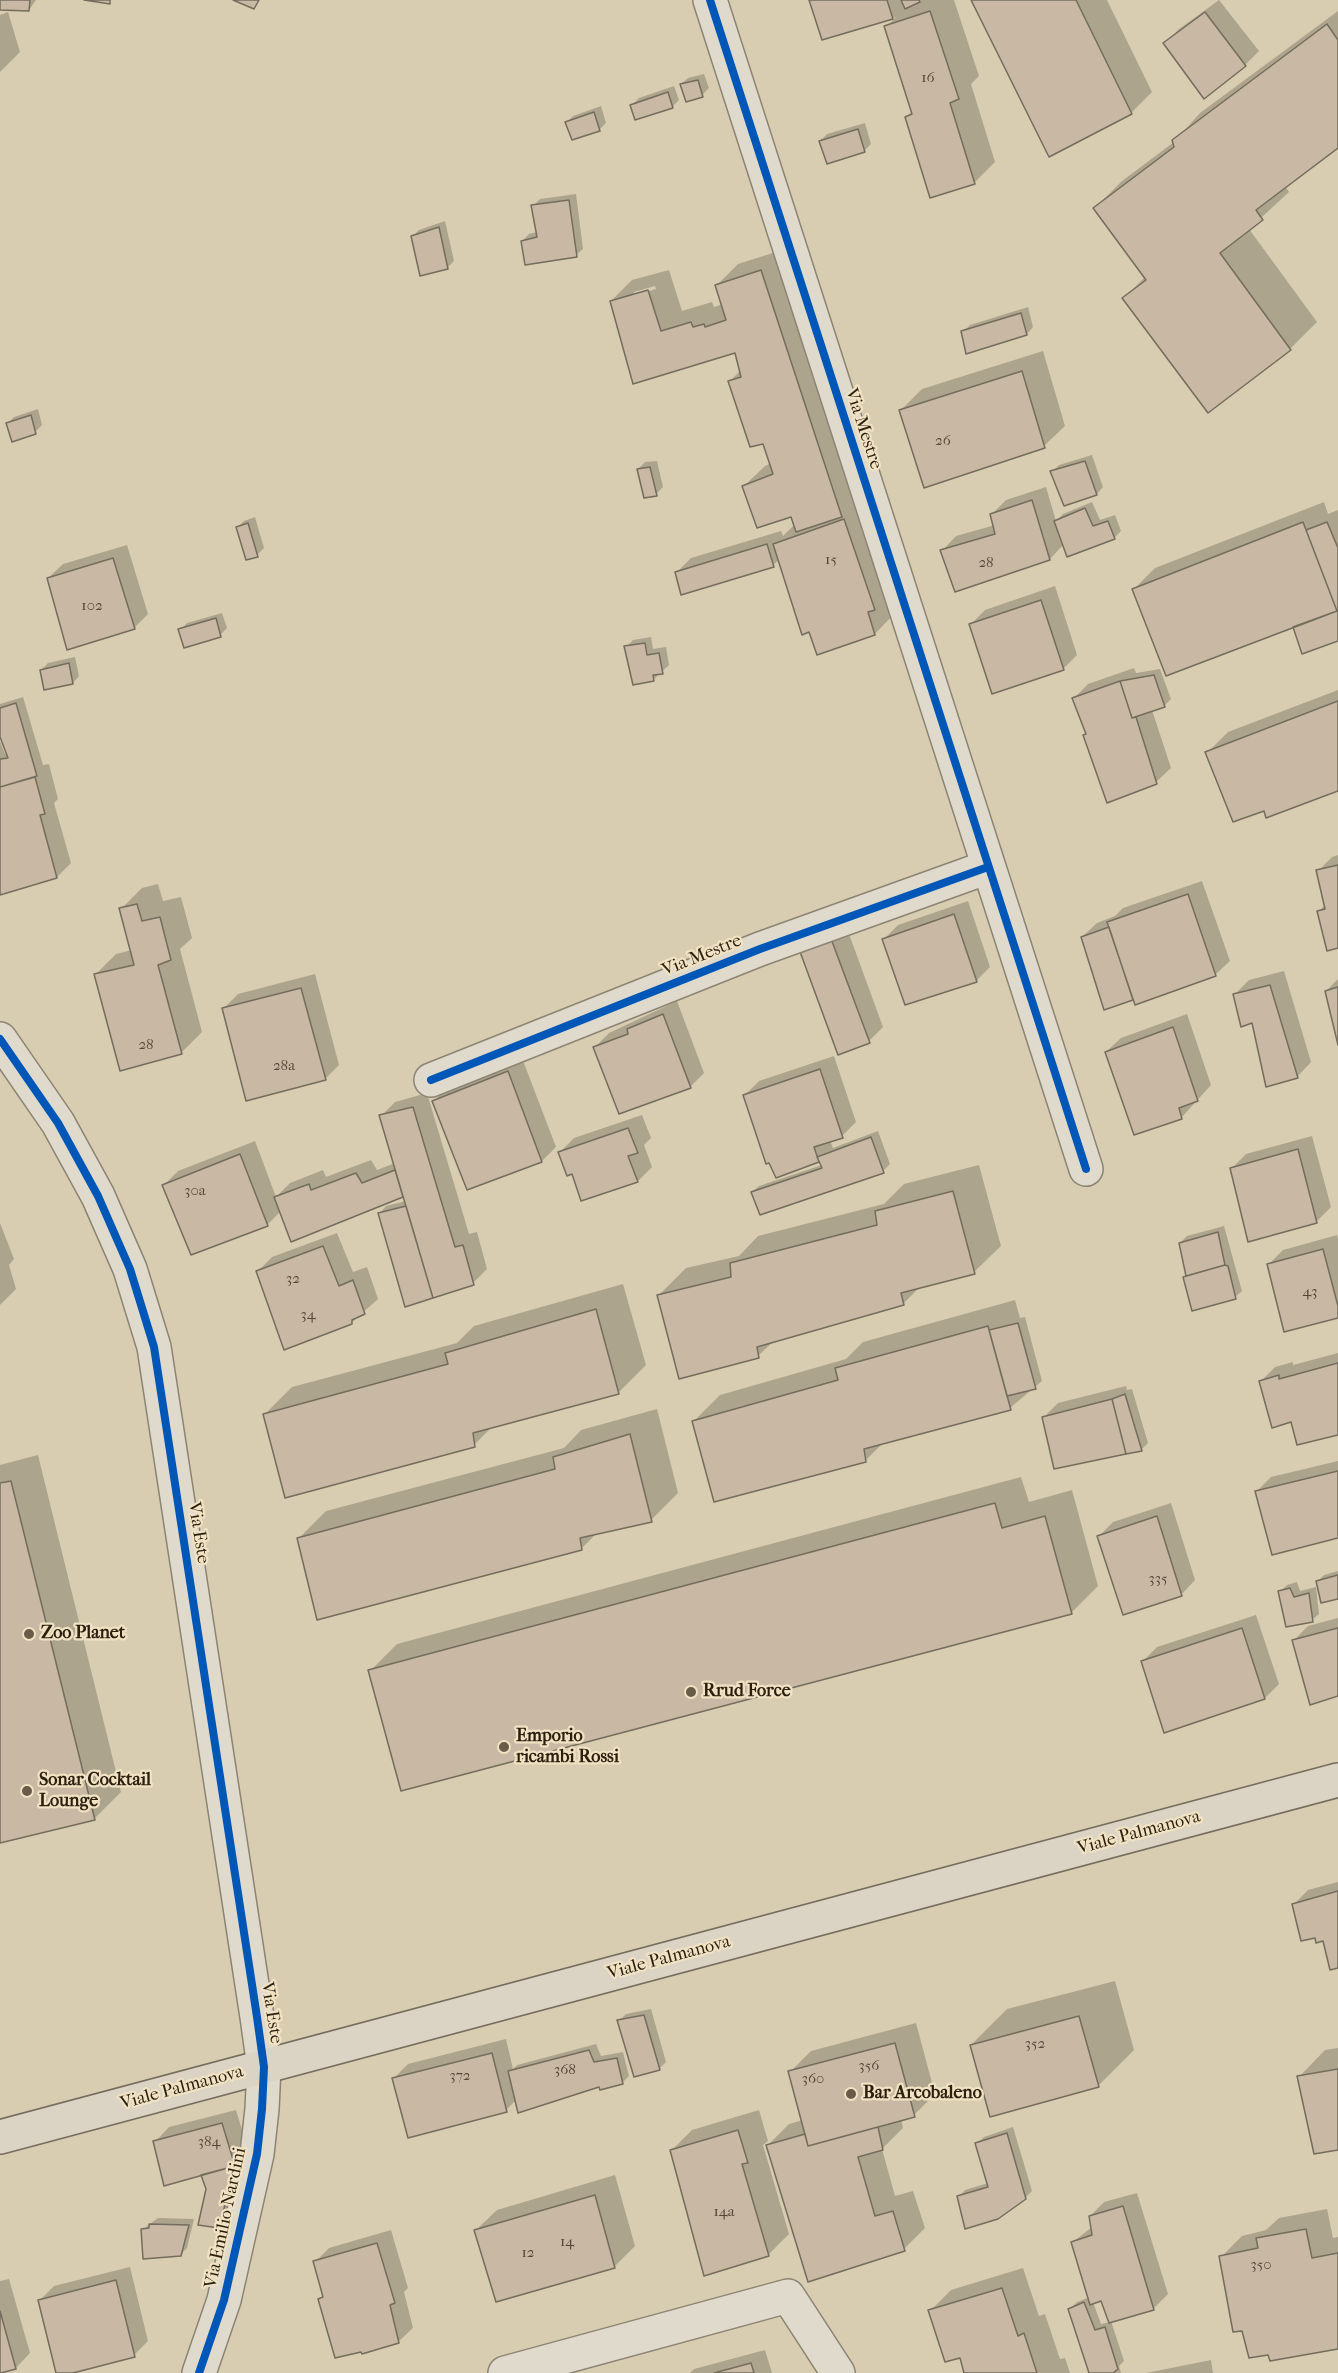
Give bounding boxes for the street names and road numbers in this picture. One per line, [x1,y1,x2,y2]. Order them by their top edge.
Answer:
street label: Via Mestre [840,386,886,472]
street label: Via Mestre [659,930,745,982]
street label: Via Este [182,1501,214,1565]
street label: Viale Palmanova [1075,1806,1203,1860]
street label: Viale Palmanova [605,1931,733,1985]
street label: Via Este [255,1981,287,2045]
street label: Viale Palmanova [118,2061,246,2115]
street label: Via Emilio Nardini [201,2146,251,2290]

